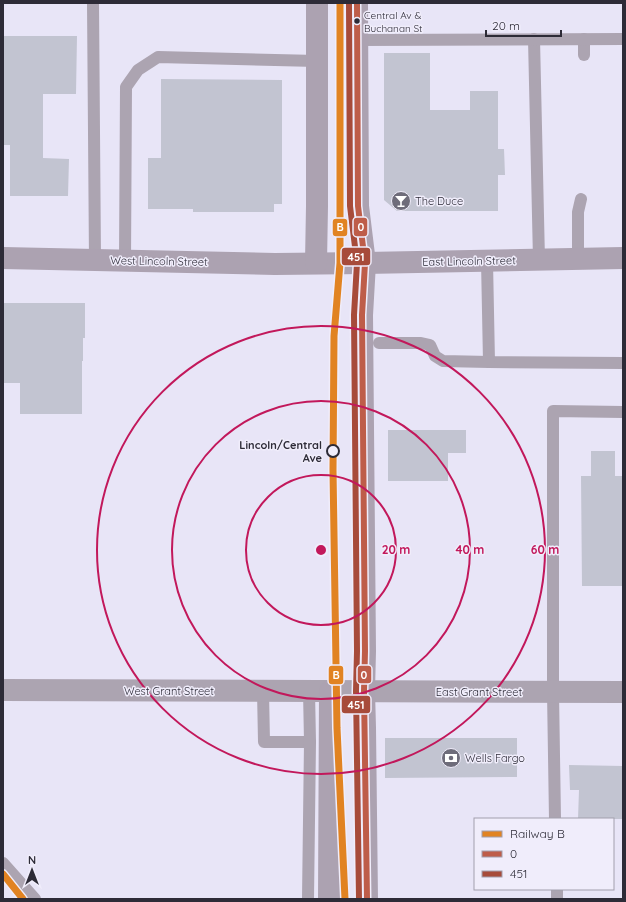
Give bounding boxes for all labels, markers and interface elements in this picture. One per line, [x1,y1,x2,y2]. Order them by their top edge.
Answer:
place label: Central Av & Buchanan St [364,9,423,35]
scale bar [486,12,561,38]
marker: Central Av & Buchanan St [352,16,362,26]
text: 20 m [492,18,520,33]
bar icon: The Duce [390,190,412,212]
place label: The Duce [415,194,463,208]
line badge: 0 [353,217,368,237]
line badge: B [332,218,348,237]
text: B [336,220,344,234]
text: 0 [358,220,365,234]
line badge: 451 [341,247,371,266]
text: 451 [347,250,365,264]
street label: West Lincoln Street [110,253,208,269]
street label: East Lincoln Street [422,253,516,269]
place label: Lincoln/Central Ave [239,438,323,465]
marker: Lincoln/Central Ave [326,444,340,458]
text: 20 m [382,542,410,557]
text: 40 m [456,542,484,557]
text: 60 m [531,542,559,557]
centre of rings [314,543,328,557]
line badge: B [328,665,344,685]
line badge: 0 [357,665,372,684]
text: B [332,668,340,682]
text: 0 [361,668,368,682]
street label: West Grant Street [124,684,214,698]
street label: East Grant Street [436,685,522,699]
line badge: 451 [341,695,371,714]
text: 451 [347,698,365,712]
bank icon: Wells Fargo [440,747,462,769]
place label: Wells Fargo [465,751,525,765]
legend [474,818,614,890]
text: Railway B [510,826,565,841]
text: 0 [510,846,517,861]
north arrow [12,850,52,890]
text: N [28,853,36,867]
text: 451 [510,866,527,881]

